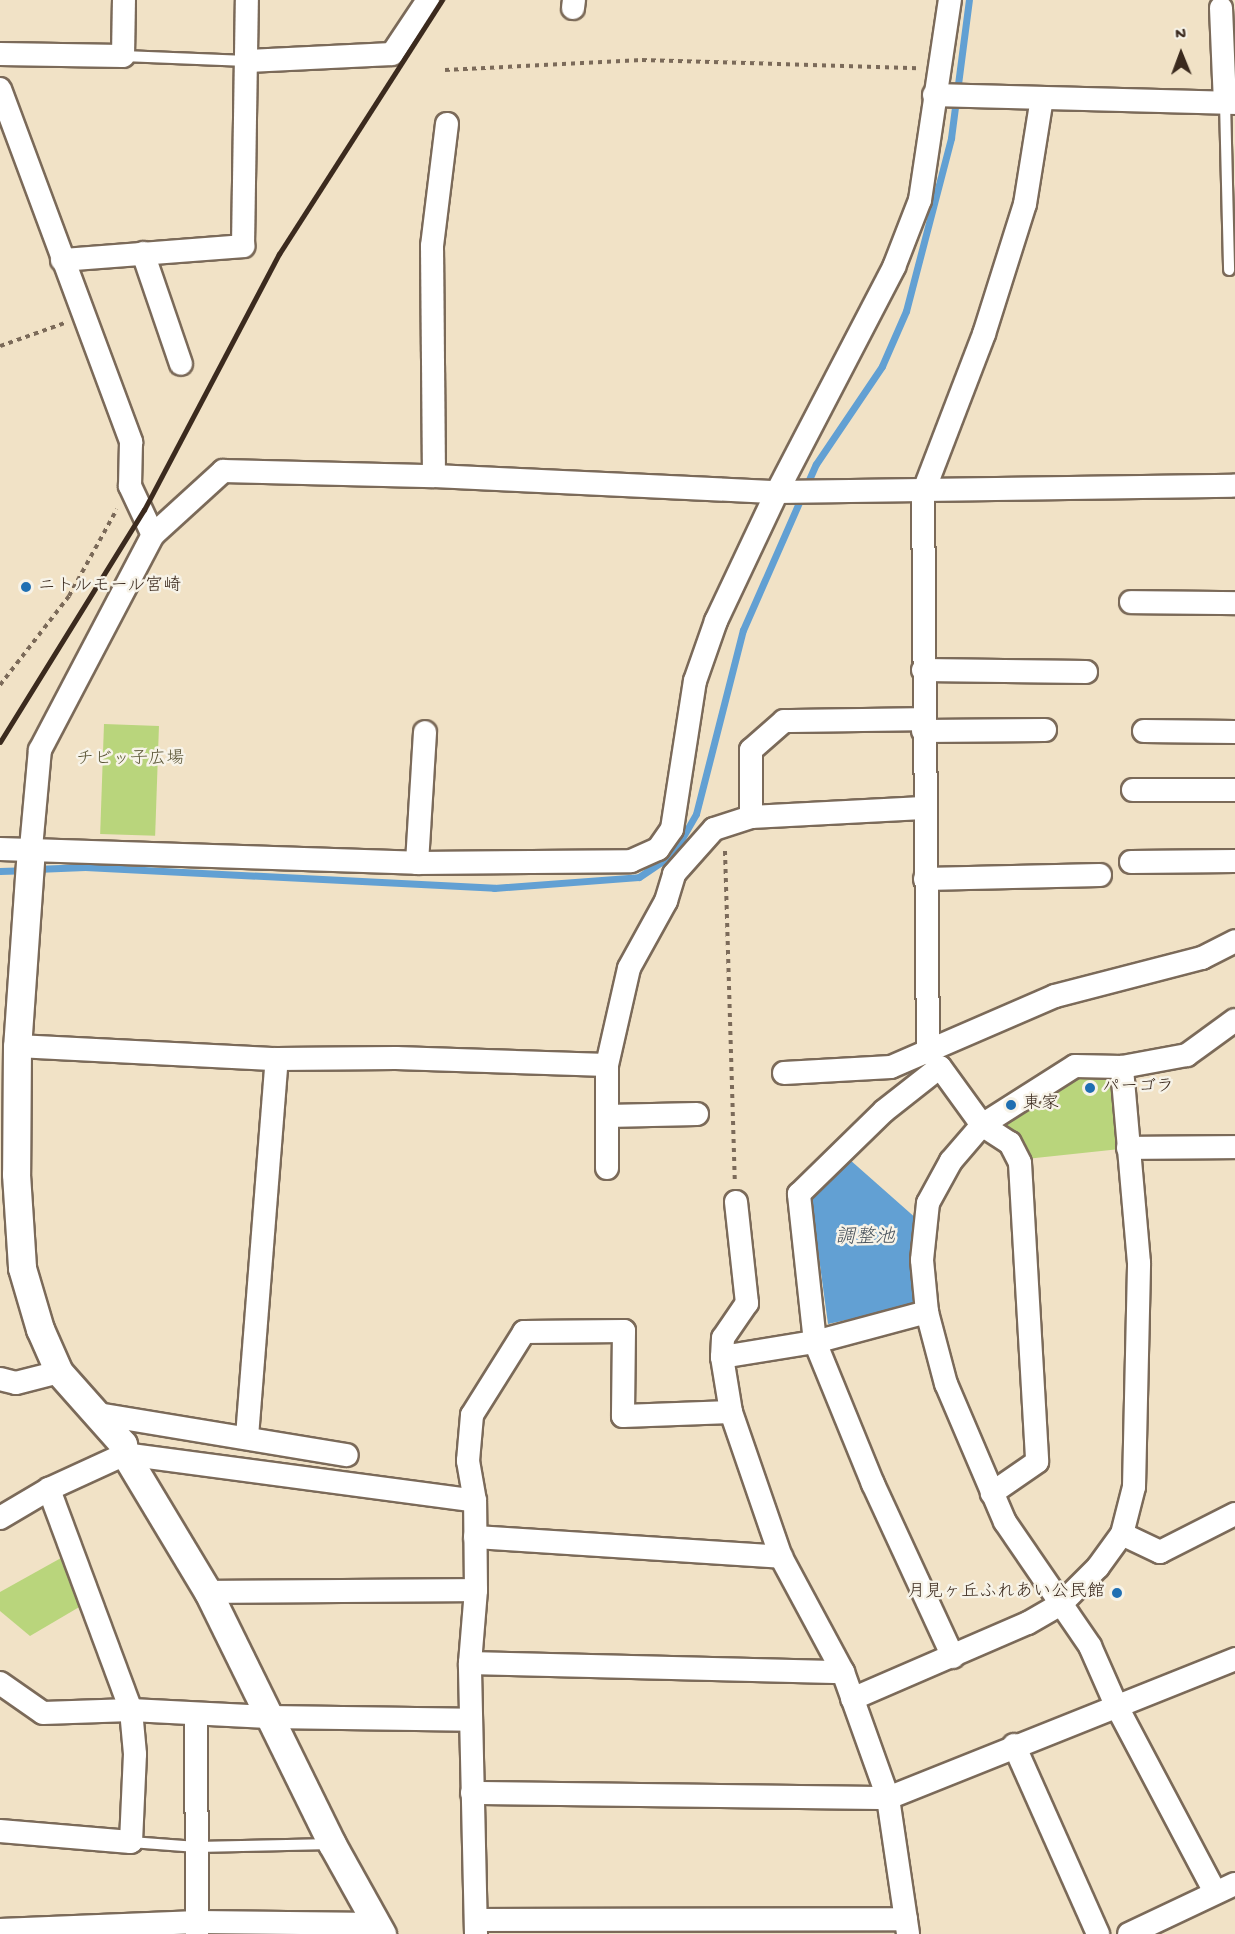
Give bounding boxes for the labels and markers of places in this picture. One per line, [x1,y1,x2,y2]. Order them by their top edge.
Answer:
place label: ニトルモール宮崎 [38,576,182,598]
marker: ニトルモール宮崎 [19,580,33,594]
place label: パーゴラ [1102,1077,1174,1099]
marker: パーゴラ [1083,1081,1097,1095]
place label: 東家 [1023,1094,1059,1116]
marker: 東家 [1004,1098,1018,1112]
place label: 月見ヶ丘ふれあい公民館 [907,1582,1105,1604]
marker: 月見ヶ丘ふれあい公民館 [1110,1586,1124,1600]

